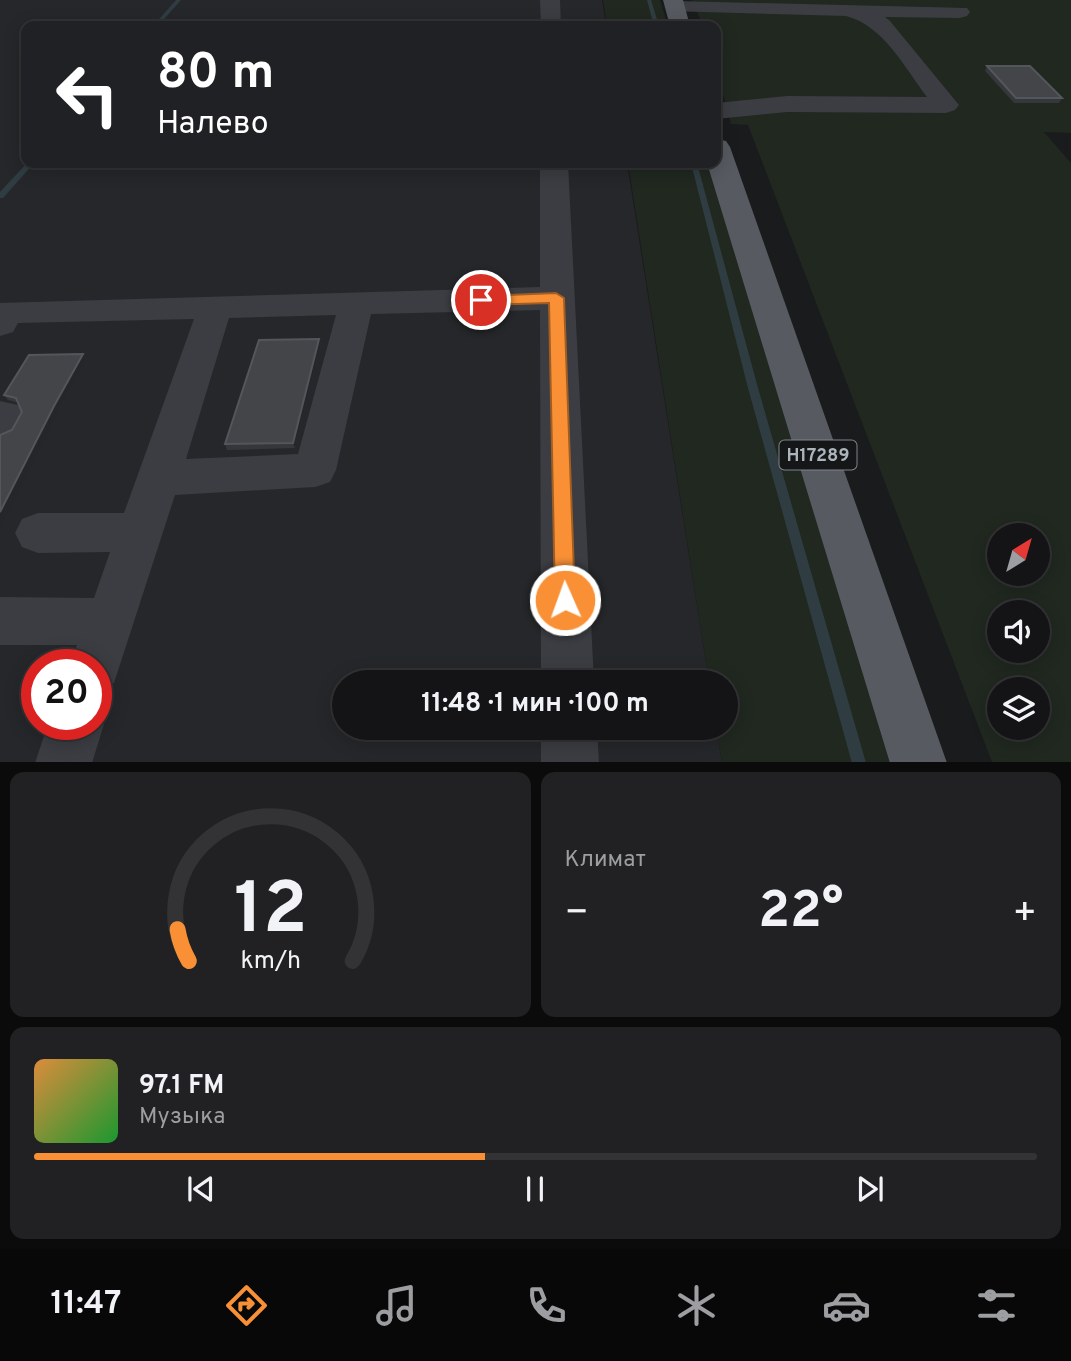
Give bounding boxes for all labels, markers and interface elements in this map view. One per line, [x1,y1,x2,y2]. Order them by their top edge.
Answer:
text: 80 m [157,44,274,106]
icon: left [42,49,133,140]
text: Налево [157,105,269,145]
pin [451,270,511,330]
icon: arrive [462,281,500,319]
road number: Н17289 [780,440,856,470]
north arrow [987,523,1050,586]
map controls [987,523,1050,740]
position arrow [528,563,602,637]
button: sound [987,600,1050,663]
speed limit sign: 20 [21,649,112,740]
button: layers [987,677,1050,740]
text: 11:48 · 1 мин · 100 m [421,688,649,721]
text: Климат [565,846,646,875]
text: 12 [233,867,307,959]
text: 22° [758,880,843,946]
text: − [565,890,589,939]
text: + [1012,890,1037,939]
text: km/h [240,945,301,977]
text: 97.1 FM [139,1070,224,1103]
text: Музыка [139,1103,225,1132]
icon: previous [182,1170,220,1208]
icon: pause [516,1170,554,1208]
icon: next [851,1170,889,1208]
icon: directions [222,1281,271,1330]
icon: music [372,1281,421,1330]
icon: phone [522,1281,571,1330]
icon: climate [672,1281,721,1330]
icon: car [822,1281,871,1330]
icon: filters [972,1281,1021,1330]
text: 11:47 [50,1285,122,1325]

